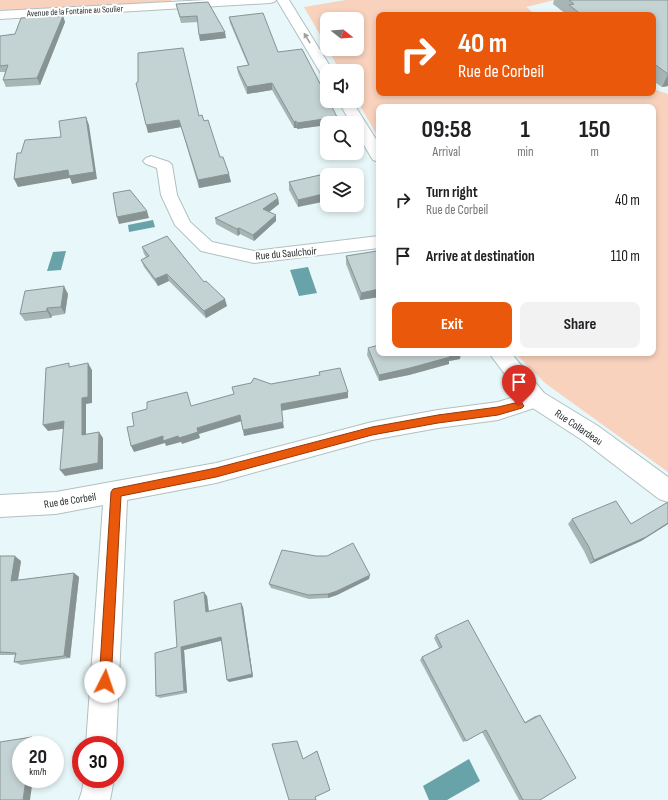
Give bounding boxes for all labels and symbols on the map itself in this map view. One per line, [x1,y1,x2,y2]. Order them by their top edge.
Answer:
street label: Avenue de la Fontaine au Soulier [26,3,124,20]
north arrow [320,12,364,56]
one-way arrow [303,32,310,44]
street label: Rue du Saulchoir [255,244,317,263]
pin [502,365,536,406]
street label: Rue Collardeau [552,407,605,448]
street label: Rue de Corbeil [43,490,97,511]
position arrow [84,661,126,703]
speed limit sign: 30 [72,736,124,788]

